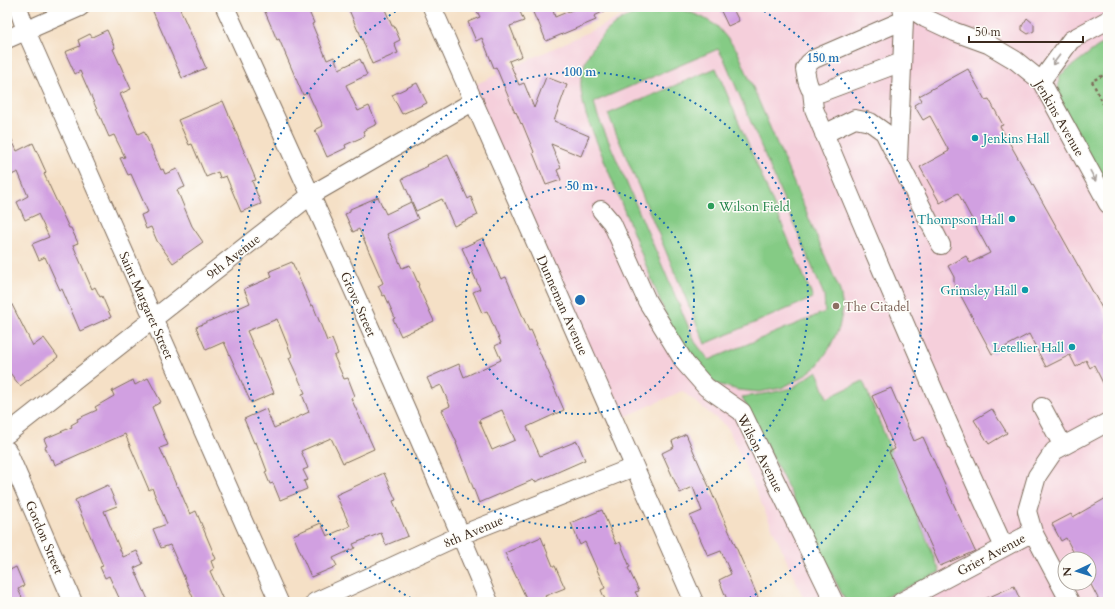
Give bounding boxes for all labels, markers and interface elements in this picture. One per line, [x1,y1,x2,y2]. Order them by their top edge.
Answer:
scale bar [969,18,1083,44]
text: 50 m [975,24,1002,40]
text: 150 m [807,50,840,66]
one-way arrow [1052,55,1061,66]
text: 100 m [564,64,597,80]
street label: Jenkins Avenue [1029,75,1088,160]
place label: Jenkins Hall [981,130,1050,148]
marker: Jenkins Hall [970,133,980,143]
one-way arrow [1090,170,1097,182]
text: 50 m [567,178,594,194]
place label: Wilson Field [718,198,790,216]
marker: Wilson Field [706,201,716,211]
place label: Thompson Hall [917,211,1005,229]
marker: Thompson Hall [1007,214,1017,224]
street label: 9th Avenue [203,230,264,283]
street label: Saint Margaret Street [114,249,178,362]
street label: Dunneman Avenue [532,252,592,358]
street label: Grove Street [336,269,380,340]
place label: Grimsley Hall [940,282,1018,300]
marker: Grimsley Hall [1020,285,1030,295]
centre of rings [573,293,587,307]
place label: The Citadel [844,298,910,316]
marker: The Citadel [831,301,841,311]
place label: Letellier Hall [993,339,1065,357]
marker: Letellier Hall [1067,342,1077,352]
street label: Wilson Avenue [732,410,788,496]
street label: Gordon Street [21,498,68,577]
street label: 8th Avenue [441,511,506,553]
street label: Grier Avenue [954,529,1029,580]
north arrow [1057,551,1097,591]
text: N [1060,566,1075,577]

